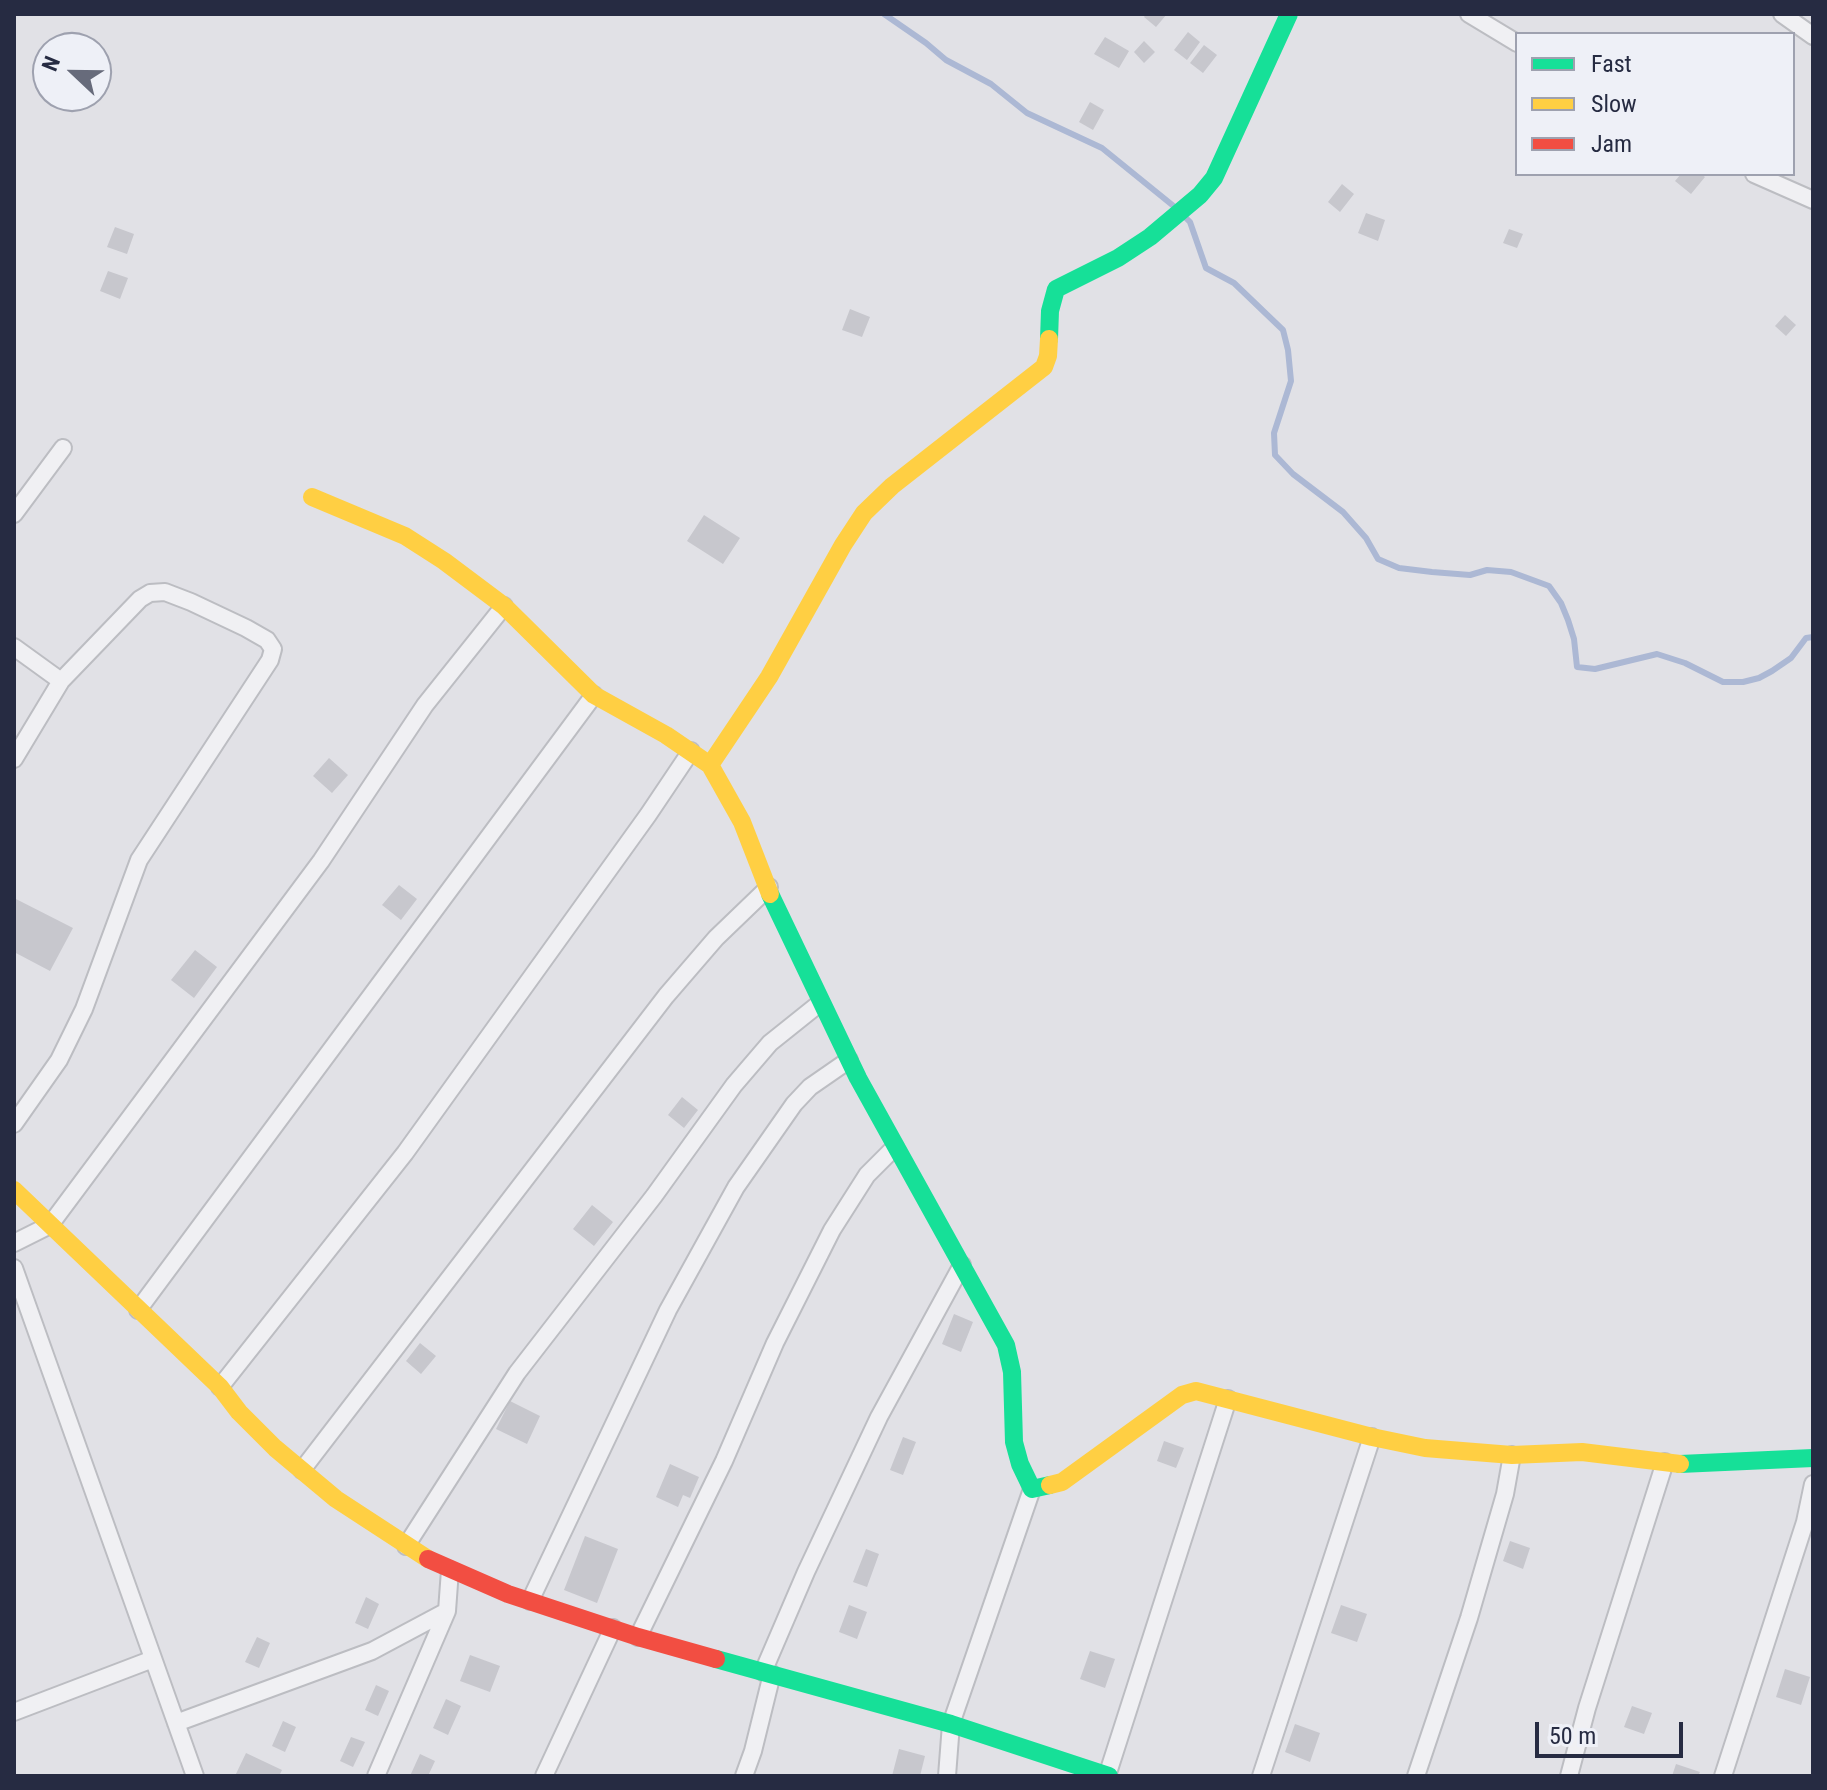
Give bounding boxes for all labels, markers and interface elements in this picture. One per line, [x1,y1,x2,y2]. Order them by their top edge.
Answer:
north arrow [32,32,112,112]
legend [1515,32,1795,176]
text: Fast [1591,50,1632,78]
text: N [37,53,65,75]
text: Slow [1591,90,1637,118]
text: Jam [1591,130,1632,158]
scale bar [1539,1706,1687,1756]
text: 50 m [1549,1722,1596,1750]

